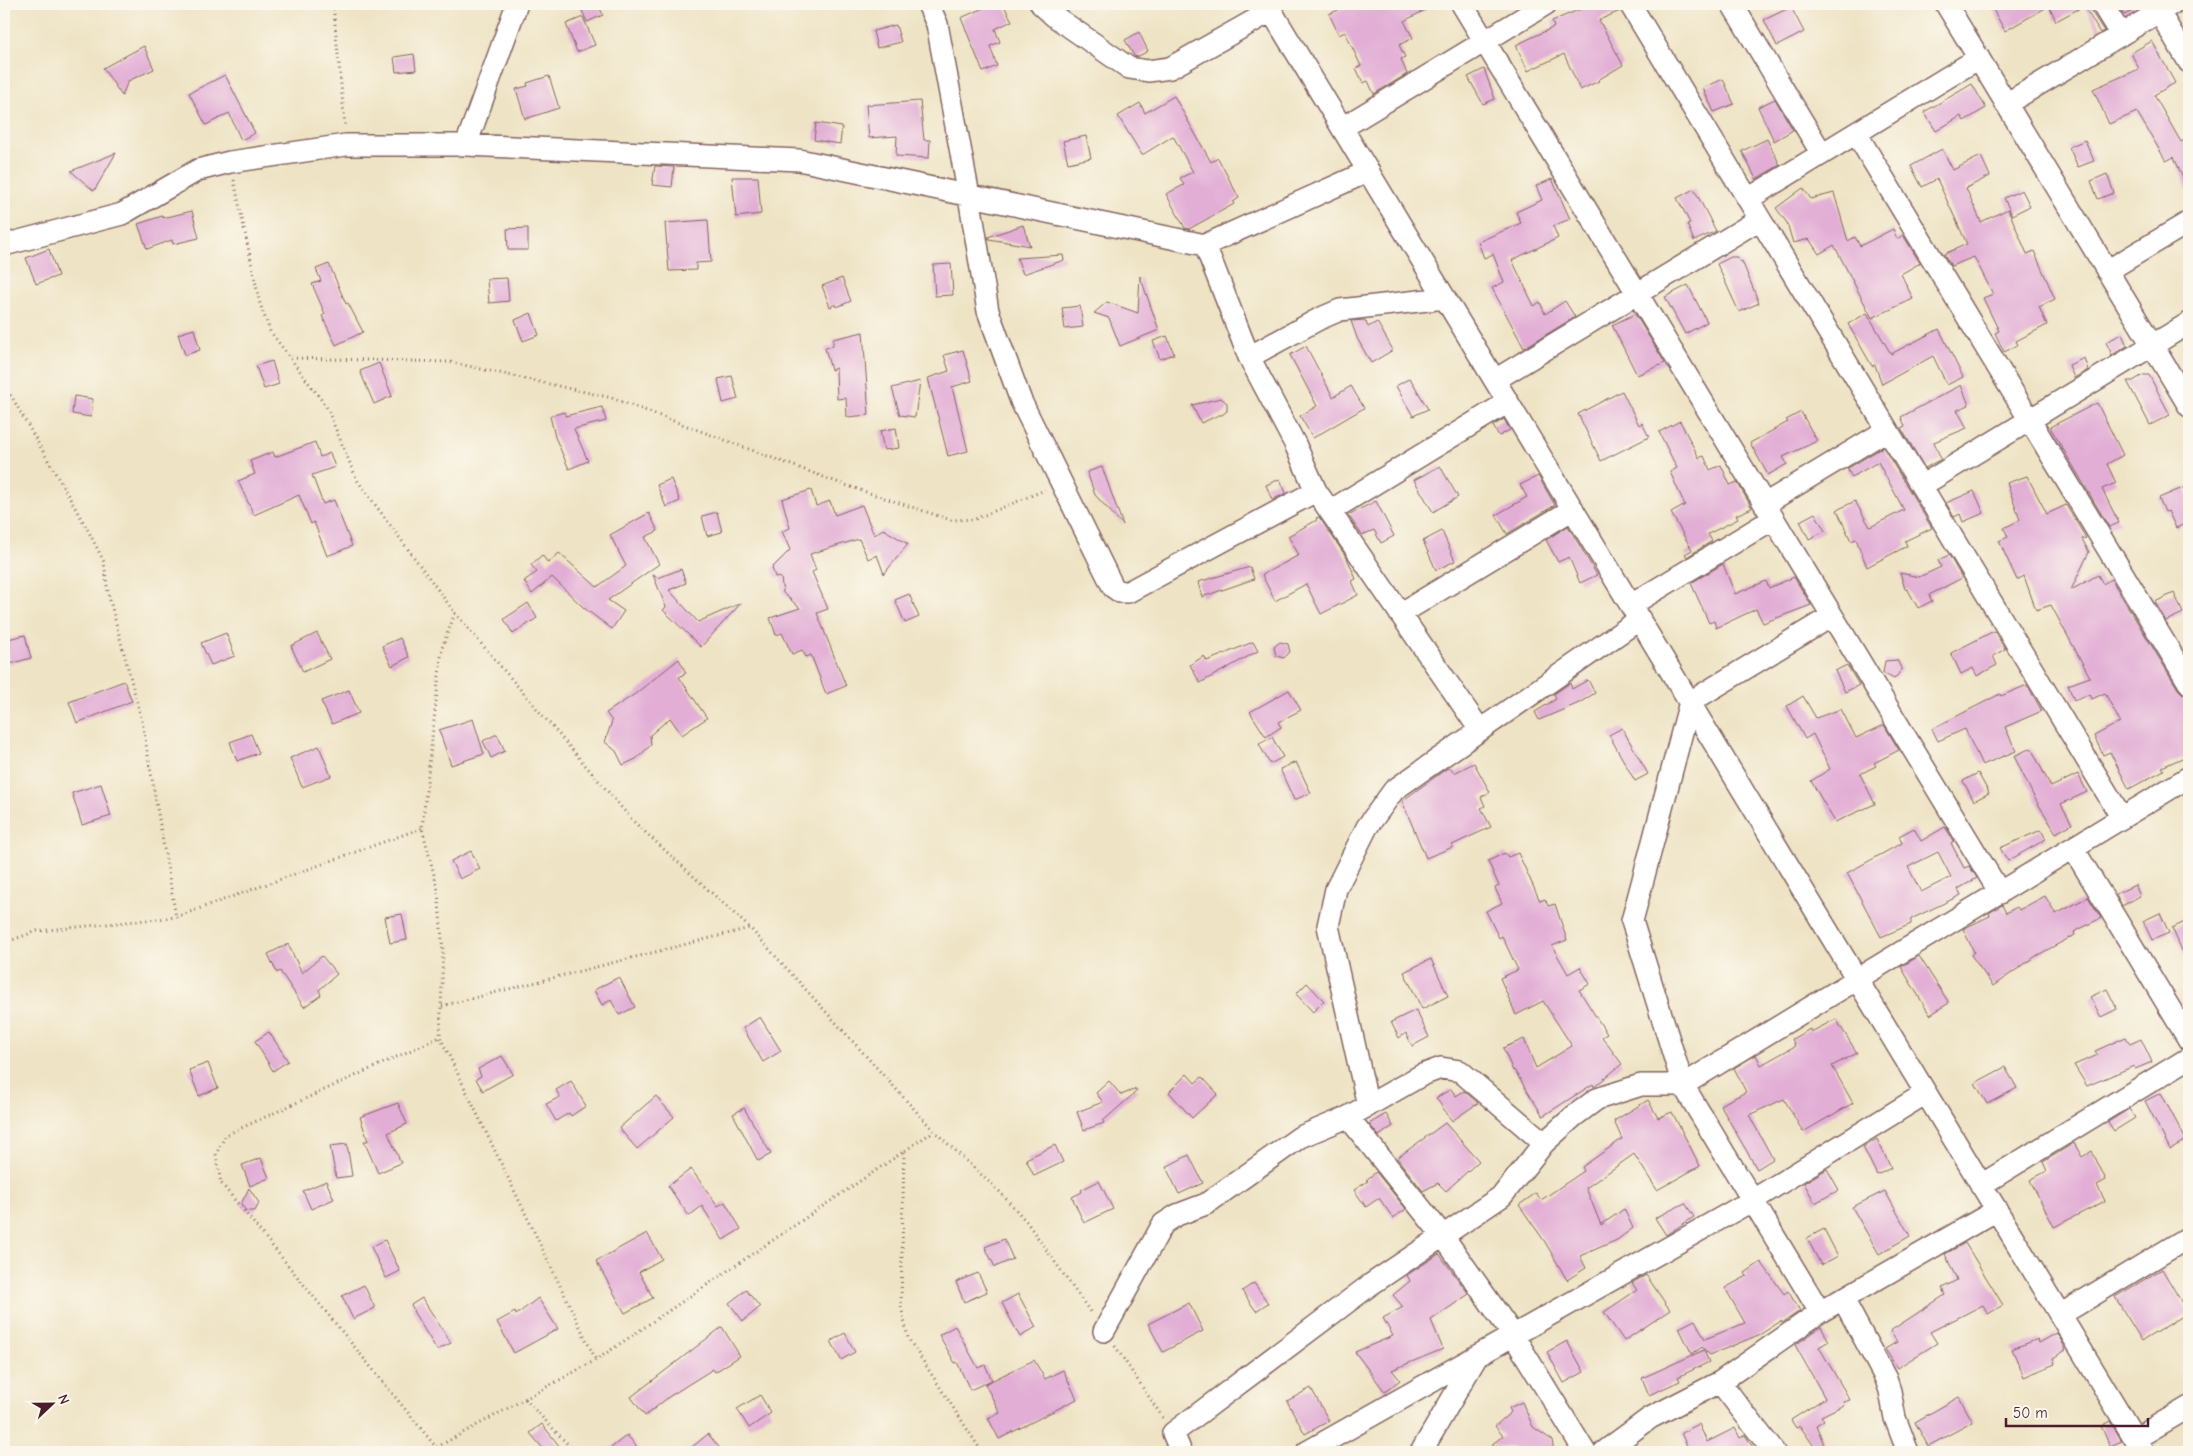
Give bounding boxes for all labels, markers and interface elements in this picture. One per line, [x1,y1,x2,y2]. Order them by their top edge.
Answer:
north arrow [28,1378,78,1428]
text: N [54,1392,73,1407]
scale bar [2006,1396,2148,1428]
text: 50 m [2013,1404,2048,1422]

